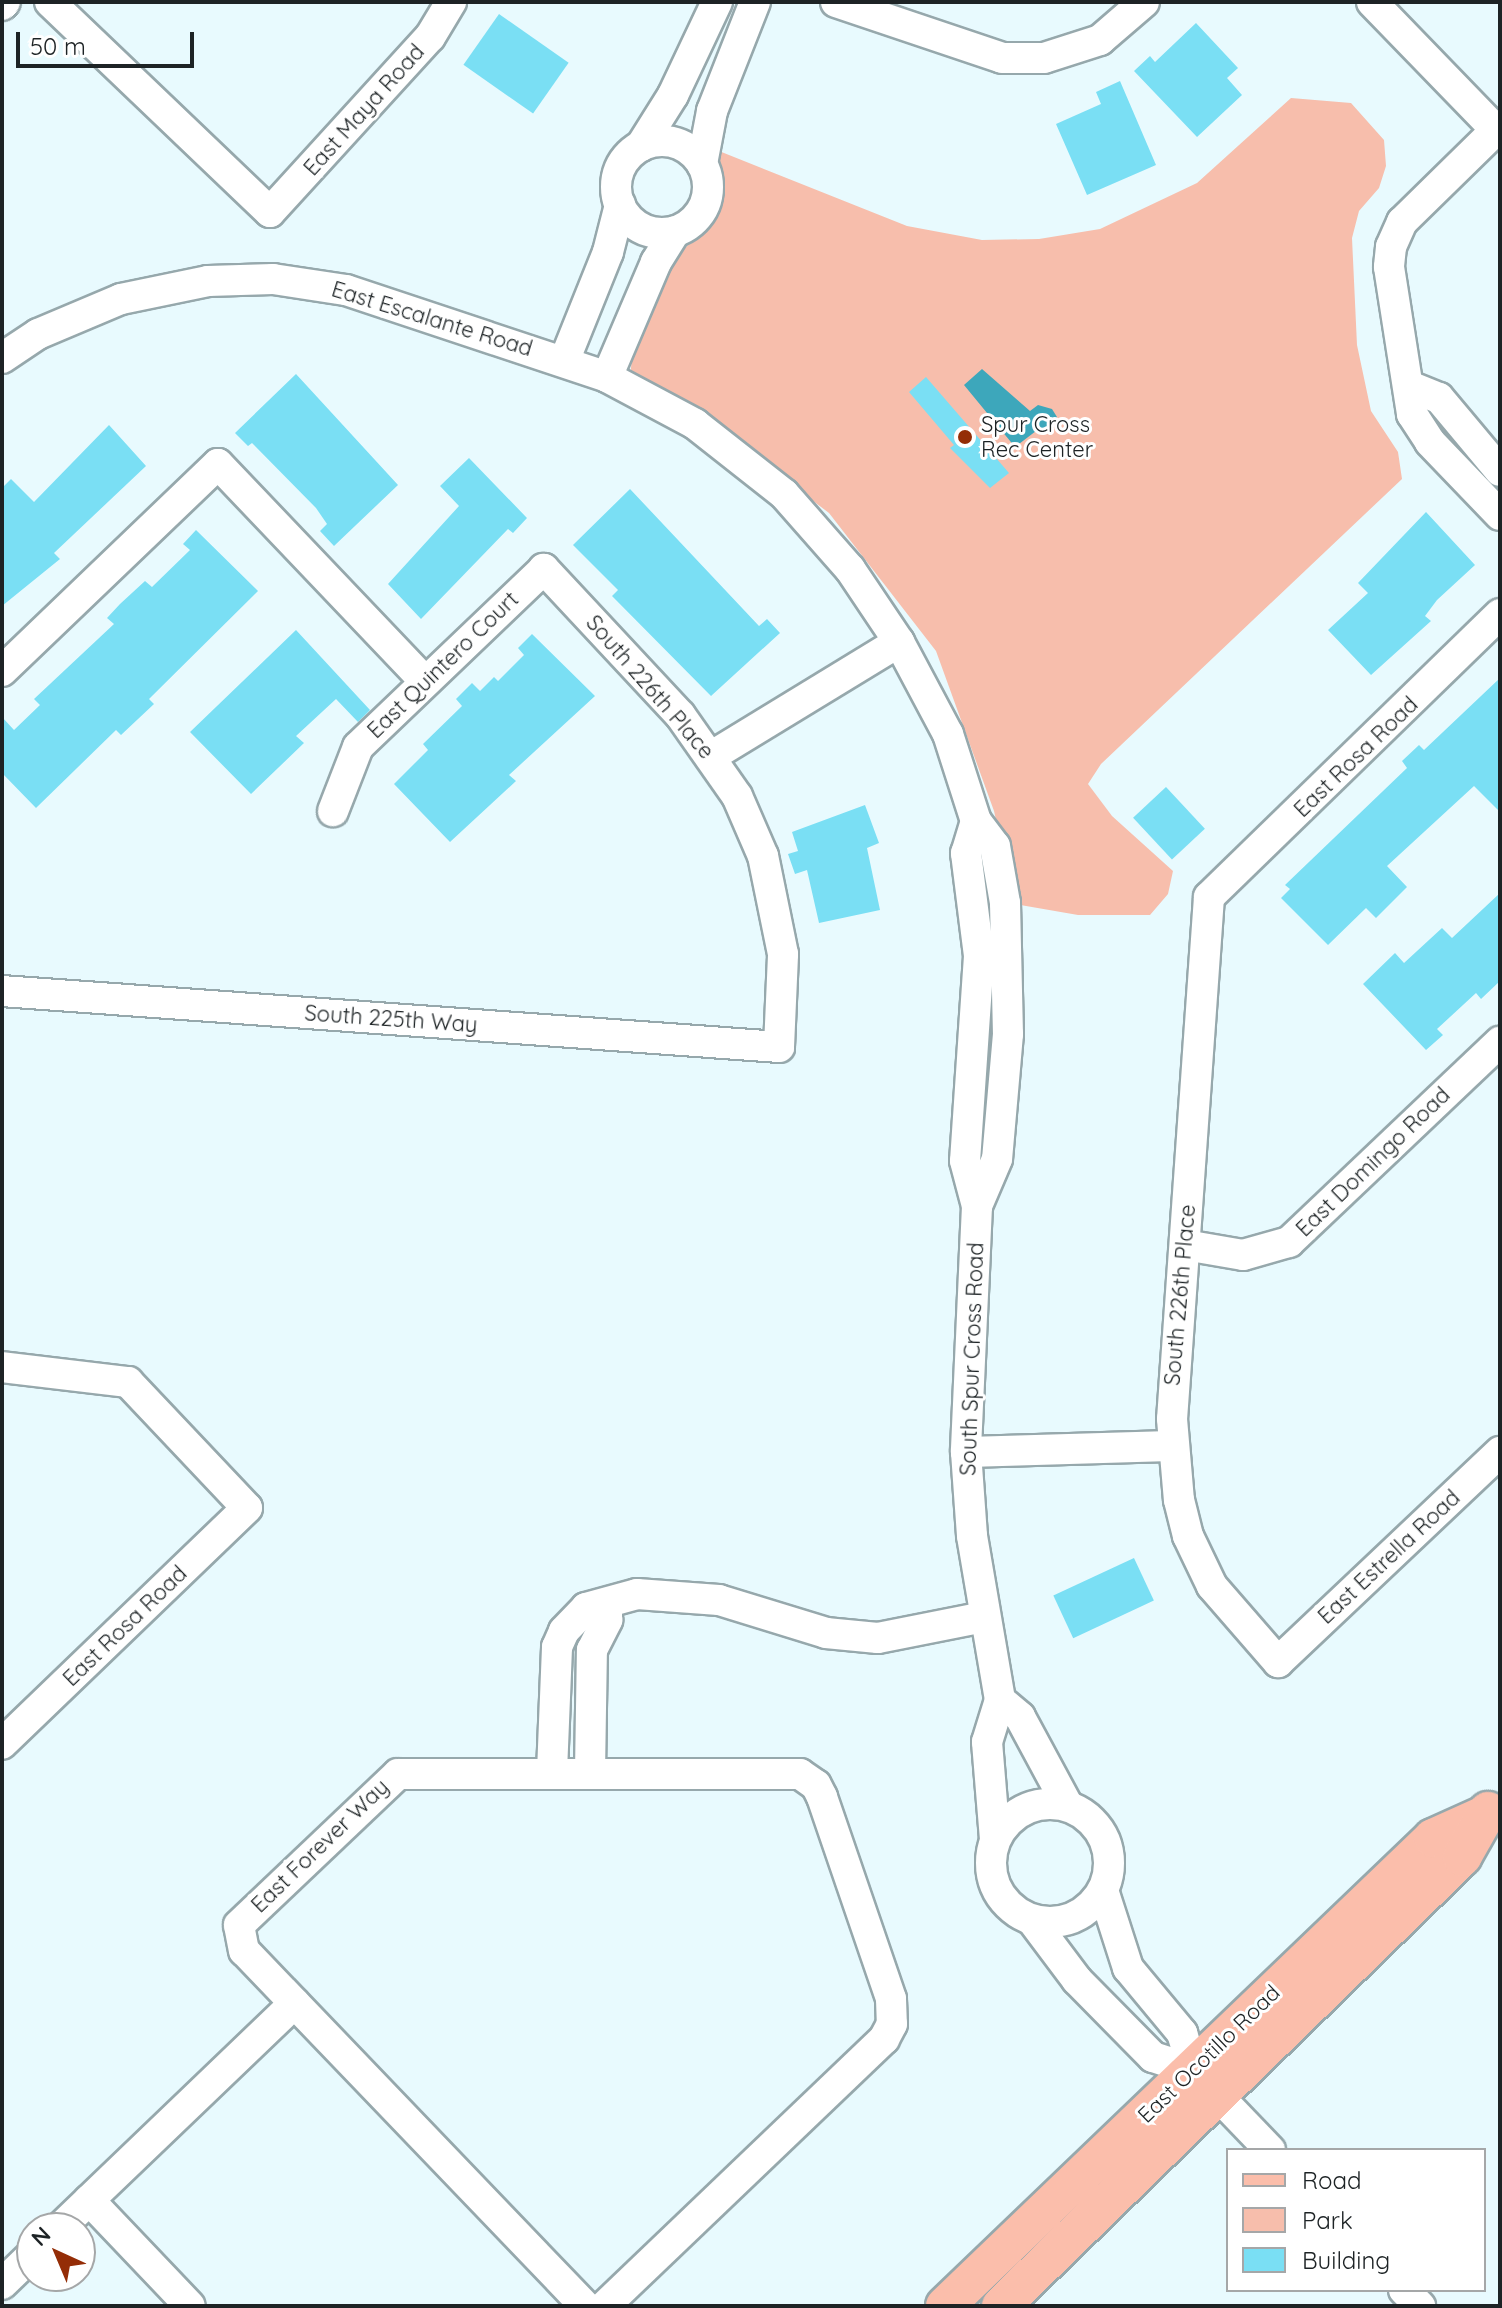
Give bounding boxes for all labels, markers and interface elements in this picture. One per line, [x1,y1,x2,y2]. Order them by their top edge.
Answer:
scale bar [20,16,198,66]
text: 50 m [30,31,86,61]
street label: East Maya Road [298,39,430,181]
street label: East Escalante Road [328,276,536,362]
place label: Spur Cross Rec Center [981,411,1093,462]
marker: Spur Cross Rec Center [956,428,974,446]
street label: East Quintero Court [362,586,524,744]
street label: South 226th Place [580,610,720,764]
street label: East Rosa Road [1289,691,1423,823]
street label: South 225th Way [304,1000,478,1038]
street label: East Domingo Road [1291,1082,1455,1242]
street label: South 226th Place [1159,1203,1201,1387]
street label: South Spur Cross Road [955,1242,989,1476]
street label: East Estrella Road [1313,1484,1465,1630]
street label: East Rosa Road [58,1560,192,1692]
street label: East Forever Way [246,1774,394,1918]
street label: East Ocotillo Road [1132,1979,1286,2129]
legend [1226,2148,1486,2292]
text: Road [1302,2165,1362,2195]
text: Park [1302,2205,1353,2235]
north arrow [16,2212,96,2292]
text: N [25,2220,56,2252]
text: Building [1302,2245,1390,2275]

